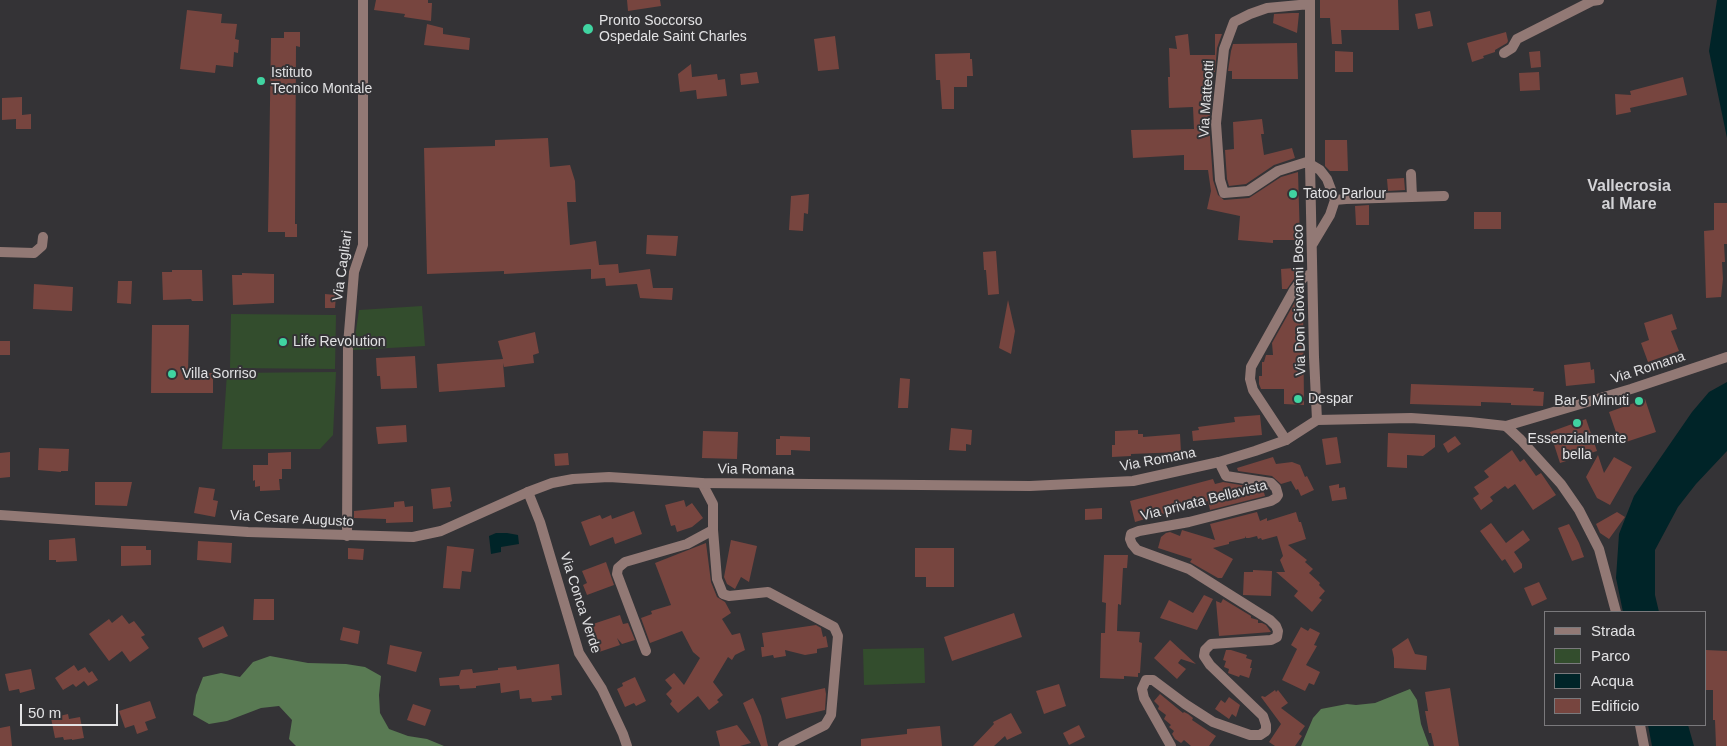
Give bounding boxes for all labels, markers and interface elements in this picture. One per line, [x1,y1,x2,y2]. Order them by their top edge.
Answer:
place label: Pronto Soccorso Ospedale Saint Charles [599,13,747,46]
marker: Pronto Soccorso Ospedale Saint Charles [581,22,595,36]
street label: Via Matteotti [1196,60,1218,138]
place label: Istituto Tecnico Montale [271,65,372,98]
marker: Istituto Tecnico Montale [255,75,267,87]
district label: Vallecrosia al Mare [1587,177,1671,215]
place label: Tatoo Parlour [1303,186,1386,202]
marker: Tatoo Parlour [1287,188,1299,200]
street label: Via Don Giovanni Bosco [1290,224,1310,376]
street label: Via Cagliari [330,230,356,302]
place label: Life Revolution [293,334,386,350]
marker: Life Revolution [277,336,289,348]
street label: Via Romana [1609,348,1687,388]
place label: Villa Sorriso [182,366,256,382]
marker: Villa Sorriso [166,368,178,380]
place label: Despar [1308,391,1353,407]
marker: Despar [1292,393,1304,405]
place label: Bar 5 Minuti [1554,393,1629,409]
marker: Bar 5 Minuti [1633,395,1645,407]
marker: Essenzialmente bella [1571,417,1583,429]
place label: Essenzialmente bella [1528,431,1626,464]
street label: Via Romana [1119,444,1197,476]
street label: Via Romana [717,461,795,479]
street label: Via privata Bellavista [1139,477,1269,525]
street label: Via Cesare Augusto [230,507,354,531]
street label: Via Conca Verde [556,551,604,655]
legend [1544,611,1707,726]
text: Strada [1591,622,1635,639]
text: Parco [1591,647,1630,664]
text: Acqua [1591,672,1634,689]
scale bar [22,694,120,726]
text: Edificio [1591,697,1639,714]
text: 50 m [28,704,61,721]

